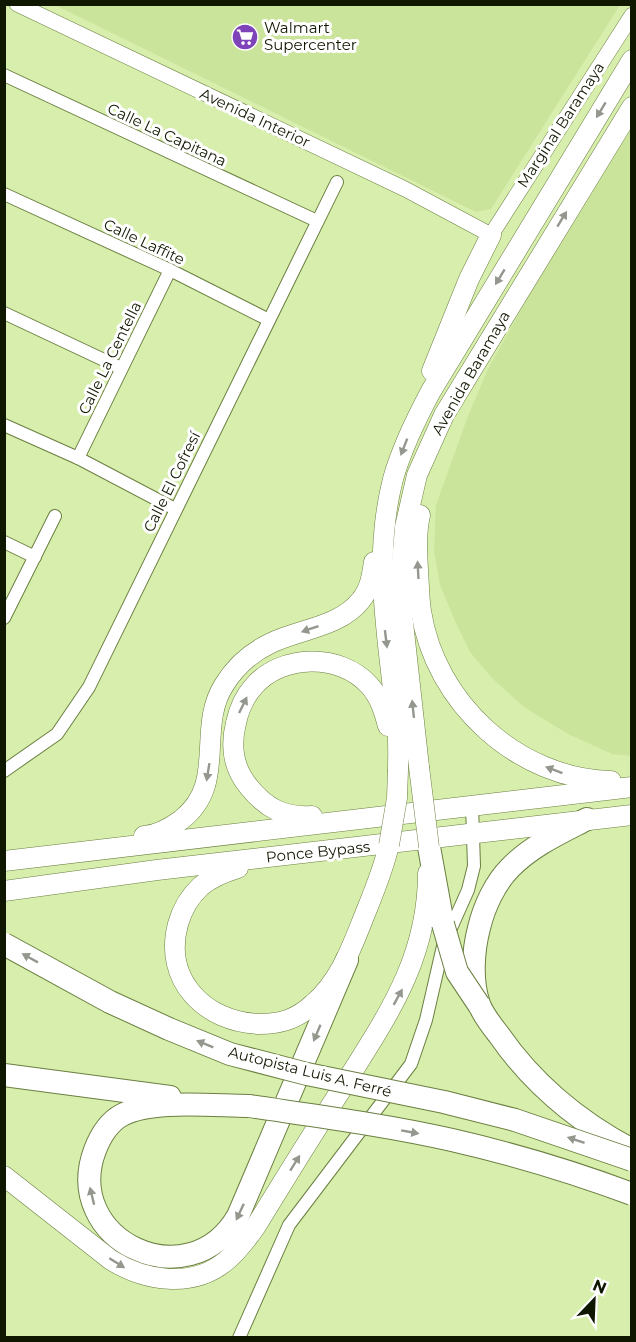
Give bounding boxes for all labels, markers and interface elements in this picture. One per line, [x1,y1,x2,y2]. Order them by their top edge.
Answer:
place label: Walmart Supercenter [264,18,357,54]
supermarket icon: Walmart Supercenter [230,22,260,52]
street label: Marginal Baramaya [513,58,608,191]
street label: Avenida Interior [197,84,313,151]
street label: Calle La Capitana [105,99,230,170]
one-way arrow [596,102,607,118]
one-way arrow [557,211,568,227]
street label: Calle Laffite [101,215,188,269]
one-way arrow [495,269,506,285]
street label: Calle La Centella [74,298,145,417]
street label: Avenida Baramaya [427,307,514,438]
street label: Calle El Cofresí [139,428,205,535]
one-way arrow [399,438,409,456]
one-way arrow [414,561,423,580]
one-way arrow [301,625,319,635]
one-way arrow [381,629,391,648]
one-way arrow [238,696,247,713]
one-way arrow [408,699,417,718]
one-way arrow [204,763,213,782]
one-way arrow [545,765,563,774]
street label: Ponce Bypass [265,837,371,866]
one-way arrow [21,953,38,963]
one-way arrow [393,988,403,1005]
one-way arrow [312,1024,321,1042]
one-way arrow [196,1039,214,1048]
street label: Autopista Luis A. Ferré [227,1042,394,1101]
one-way arrow [401,1128,420,1137]
one-way arrow [567,1135,585,1145]
one-way arrow [290,1155,301,1171]
one-way arrow [87,1187,97,1205]
one-way arrow [235,1204,244,1221]
one-way arrow [109,1258,125,1269]
north arrow [564,1270,624,1330]
text: N [590,1275,609,1298]

